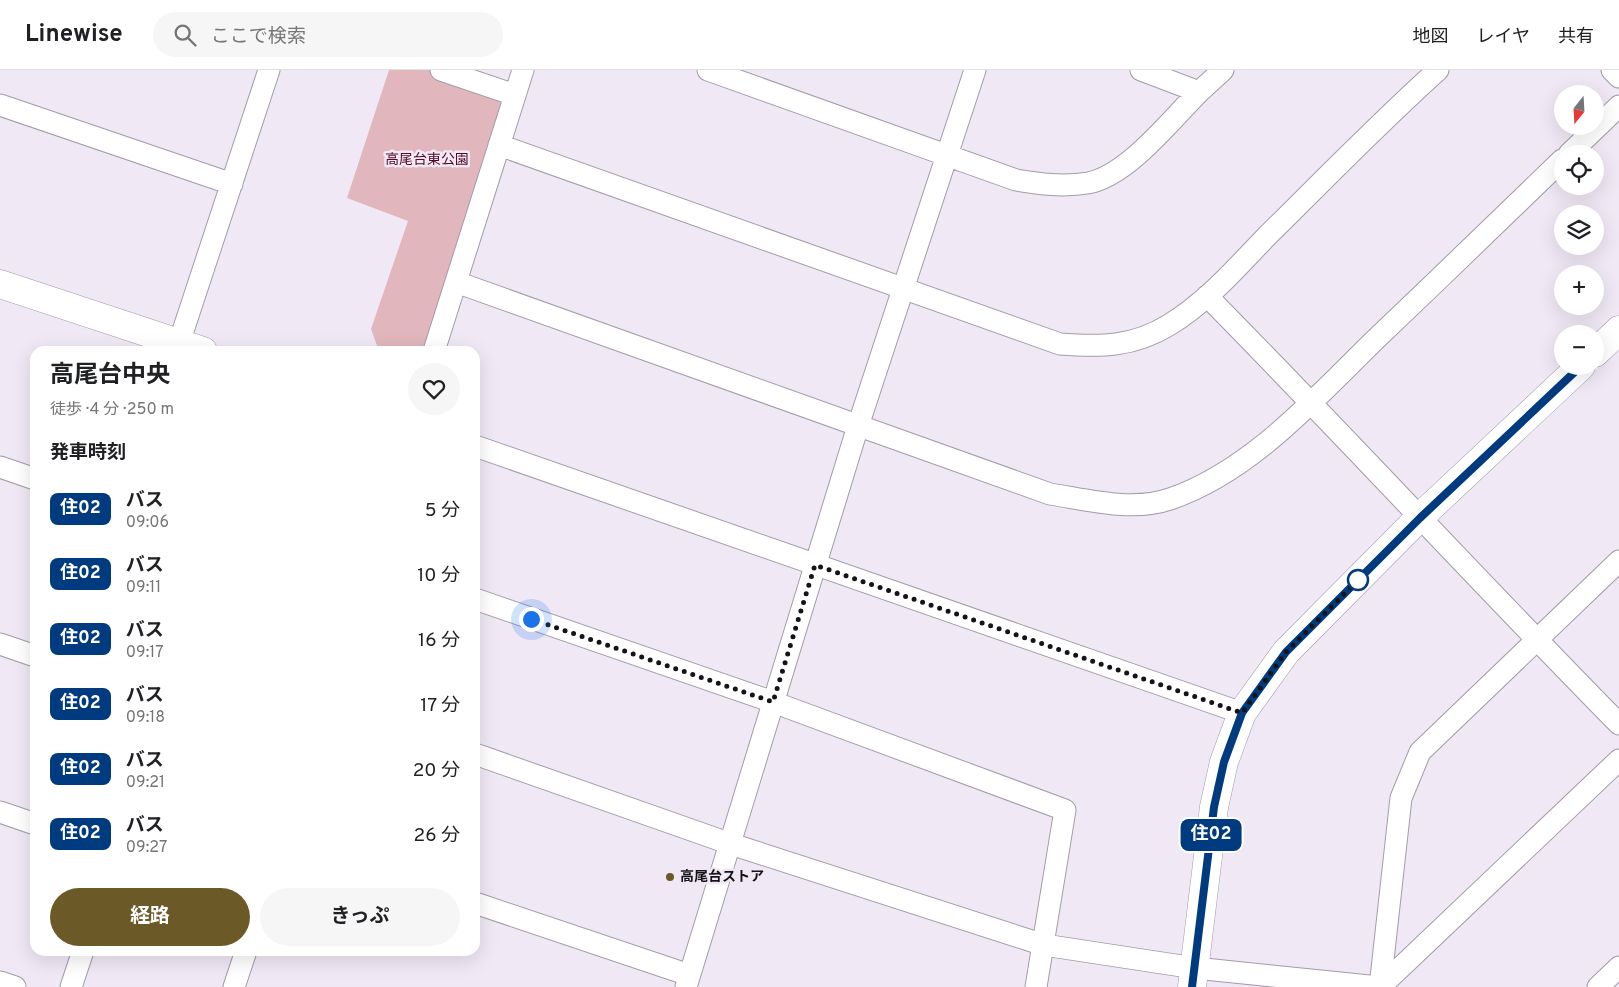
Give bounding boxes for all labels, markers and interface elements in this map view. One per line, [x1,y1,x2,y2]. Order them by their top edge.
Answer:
search box [153,12,503,57]
text: Linewise [25,20,123,50]
icon: search [171,21,199,49]
text: ここで検索 [211,25,306,49]
text: 地図 [1413,26,1449,49]
text: レイヤ [1477,26,1530,49]
text: 共有 [1558,26,1594,49]
north arrow [1554,85,1604,135]
map controls [1554,85,1604,375]
button: locate [1554,145,1604,195]
park label: 高尾台東公園 [385,151,469,169]
button: layers [1554,205,1604,255]
button: + [1554,265,1604,315]
button: − [1554,325,1604,375]
text: 高尾台中央 [50,361,170,391]
button: heart [408,363,460,415]
text: 徒歩 · 4 分 · 250 m [50,400,174,420]
text: 発車時刻 [50,441,126,465]
text: バス [126,489,164,513]
text: 住02 [60,497,101,520]
text: 5 分 [425,499,460,523]
text: 09:06 [126,513,169,533]
text: バス [126,554,164,578]
text: 住02 [60,562,101,585]
text: 10 分 [417,564,460,588]
unlabelled marker [1347,569,1369,591]
text: 09:11 [126,578,161,598]
your location [519,607,544,632]
text: バス [126,619,164,643]
text: 住02 [60,627,101,650]
text: 16 分 [418,629,460,653]
text: 09:17 [126,643,164,663]
text: バス [126,684,164,708]
text: 住02 [60,692,101,715]
text: 17 分 [420,694,460,718]
text: 09:18 [126,708,165,728]
text: バス [126,749,164,773]
text: 住02 [60,757,101,780]
text: 20 分 [413,759,460,783]
text: 09:21 [126,773,165,793]
text: バス [126,814,164,838]
line badge: 住02 [1182,819,1240,851]
text: 住02 [60,822,101,845]
text: 住02 [1191,823,1231,846]
text: 26 分 [414,824,460,848]
text: 09:27 [126,838,167,858]
place label: 高尾台ストア [680,869,764,886]
marker: 高尾台ストア [664,871,676,883]
button: 経路 [50,888,250,946]
button: きっぷ [260,888,460,946]

